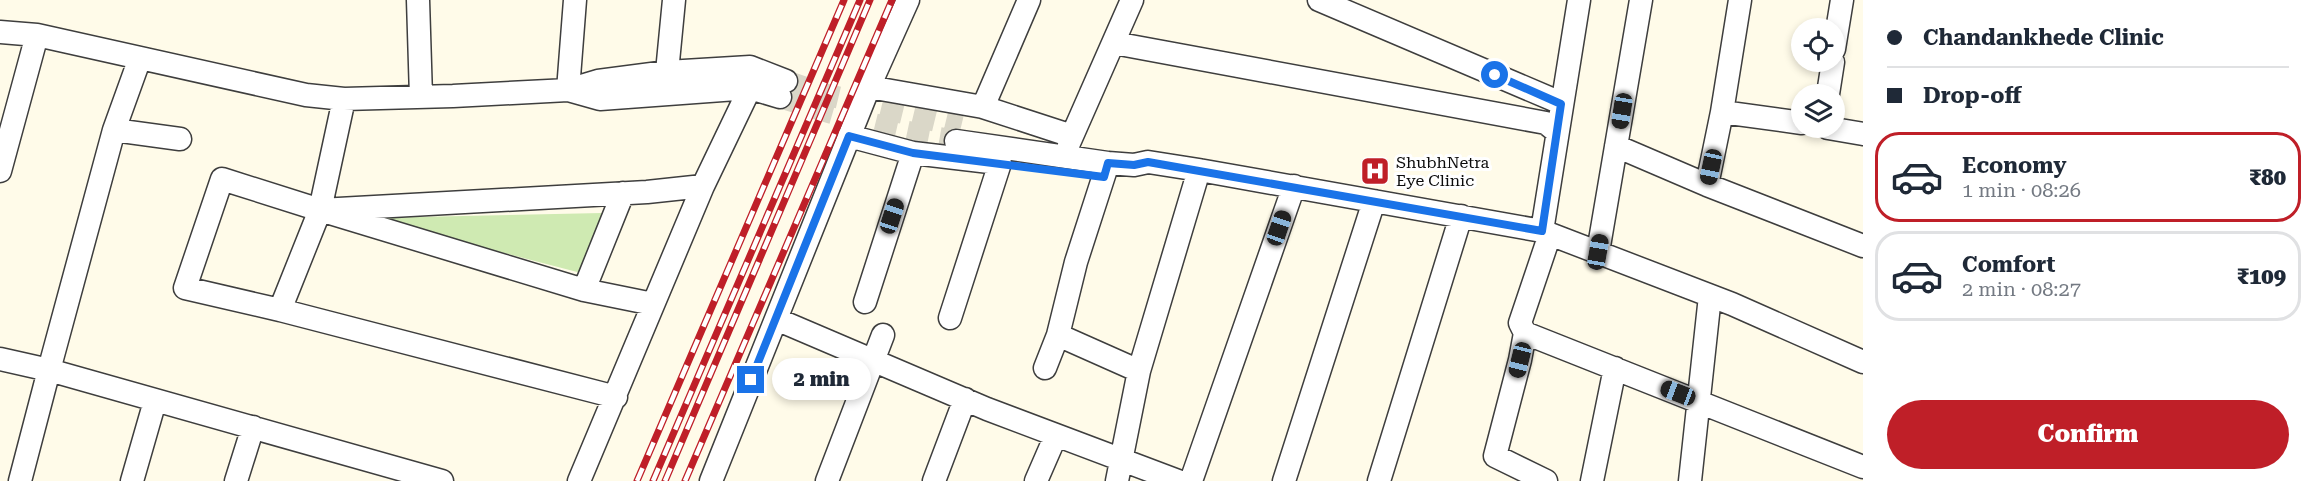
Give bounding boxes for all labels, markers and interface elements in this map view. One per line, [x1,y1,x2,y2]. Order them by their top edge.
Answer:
map controls [1791,18,1845,138]
button: locate [1791,18,1845,72]
text: Chandankhede Clinic [1923,25,2164,50]
route start [1481,61,1508,88]
text: Drop-off [1923,83,2021,108]
button: layers [1791,84,1845,138]
car [1610,92,1634,130]
car [1698,148,1724,186]
icon: car [1890,150,1944,204]
place label: ShubhNetra Eye Clinic [1396,153,1490,190]
text: Economy [1962,153,2066,178]
hospital icon: ShubhNetra Eye Clinic [1359,155,1391,187]
text: ₹80 [2249,165,2286,190]
text: 1 min · 08:26 [1962,178,2081,202]
car [878,196,906,236]
car [1265,208,1293,248]
car [1586,233,1610,271]
icon: car [1890,249,1944,303]
text: Comfort [1962,252,2055,277]
text: ₹109 [2237,264,2286,289]
text: 2 min · 08:27 [1962,277,2081,301]
car [1507,340,1533,380]
callout: 2 min [772,359,871,401]
route end [737,366,764,393]
text: 2 min [793,367,850,391]
car [1658,378,1698,408]
button: Confirm [1887,400,2289,469]

